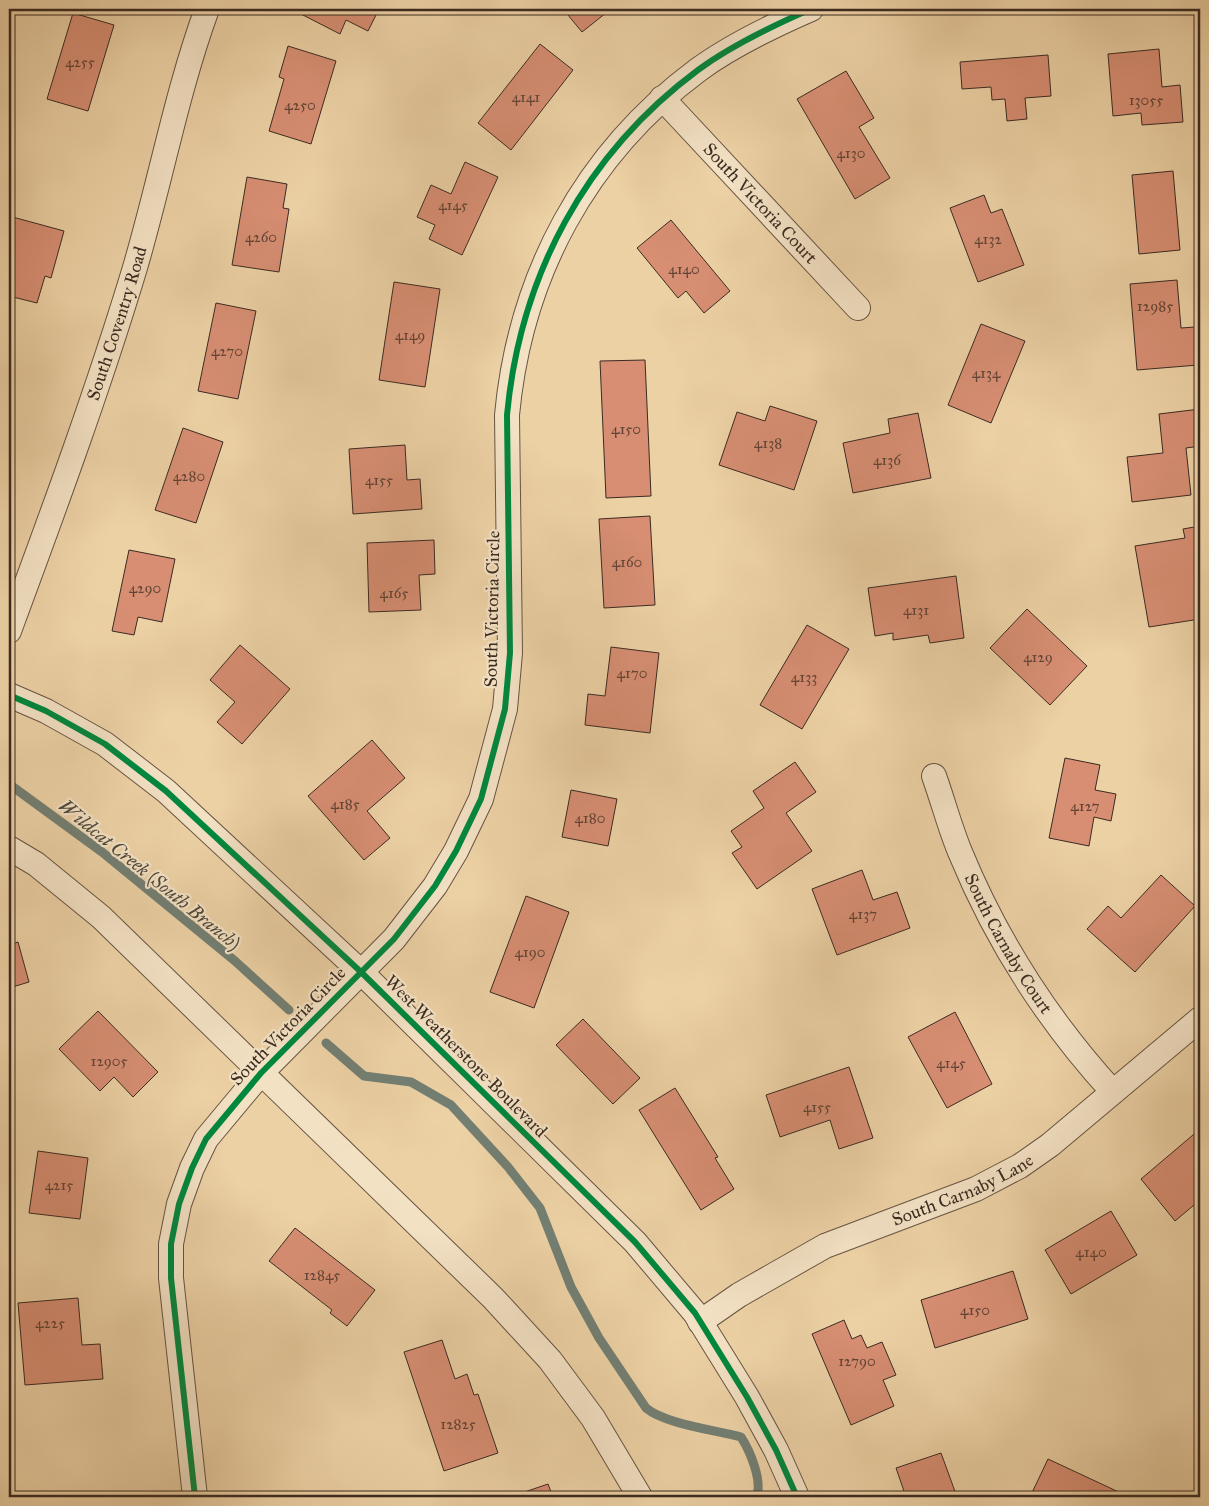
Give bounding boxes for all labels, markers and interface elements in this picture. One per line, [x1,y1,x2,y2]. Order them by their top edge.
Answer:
house number: 4255 [65,53,95,71]
house number: 4141 [512,88,540,106]
house number: 13055 [1129,91,1163,109]
house number: 4250 [284,96,316,114]
street label: South Victoria Court [699,138,822,269]
house number: 4130 [836,144,866,162]
house number: 4145 [438,196,468,214]
house number: 4260 [245,228,277,246]
house number: 4132 [974,230,1002,248]
street label: South Coventry Road [82,244,152,403]
house number: 4140 [668,260,700,278]
house number: 12985 [1137,297,1173,315]
house number: 4149 [395,326,425,344]
house number: 4270 [211,342,243,360]
house number: 4134 [972,364,1001,382]
house number: 4150 [611,420,641,438]
house number: 4138 [754,434,782,452]
house number: 4136 [873,451,902,469]
house number: 4280 [173,467,205,485]
house number: 4155 [365,471,393,489]
street label: South Victoria Circle [480,530,504,688]
house number: 4160 [612,553,642,571]
house number: 4290 [129,579,161,597]
house number: 4165 [380,584,408,602]
house number: 4131 [903,601,929,619]
house number: 4129 [1023,648,1053,666]
house number: 4170 [616,664,648,682]
house number: 4133 [791,668,817,686]
water label: Wildcat Creek (South Branch) [54,794,245,956]
house number: 4185 [330,795,360,813]
house number: 4127 [1070,797,1100,815]
house number: 4180 [575,809,606,827]
street label: South Carnaby Court [960,870,1057,1019]
house number: 4137 [849,905,877,923]
house number: 4190 [515,943,545,961]
street label: South Victoria Circle [226,962,350,1090]
street label: West Weatherstone Boulevard [380,970,552,1142]
house number: 12905 [90,1052,128,1070]
house number: 4145 [936,1054,966,1072]
house number: 4155 [803,1098,831,1116]
street label: South Carnaby Lane [889,1149,1038,1231]
house number: 4215 [45,1176,73,1194]
house number: 4140 [1075,1243,1107,1261]
house number: 12845 [304,1266,340,1284]
house number: 4150 [960,1301,990,1319]
house number: 4225 [35,1314,65,1332]
house number: 12790 [838,1352,876,1370]
house number: 12825 [440,1415,476,1433]

